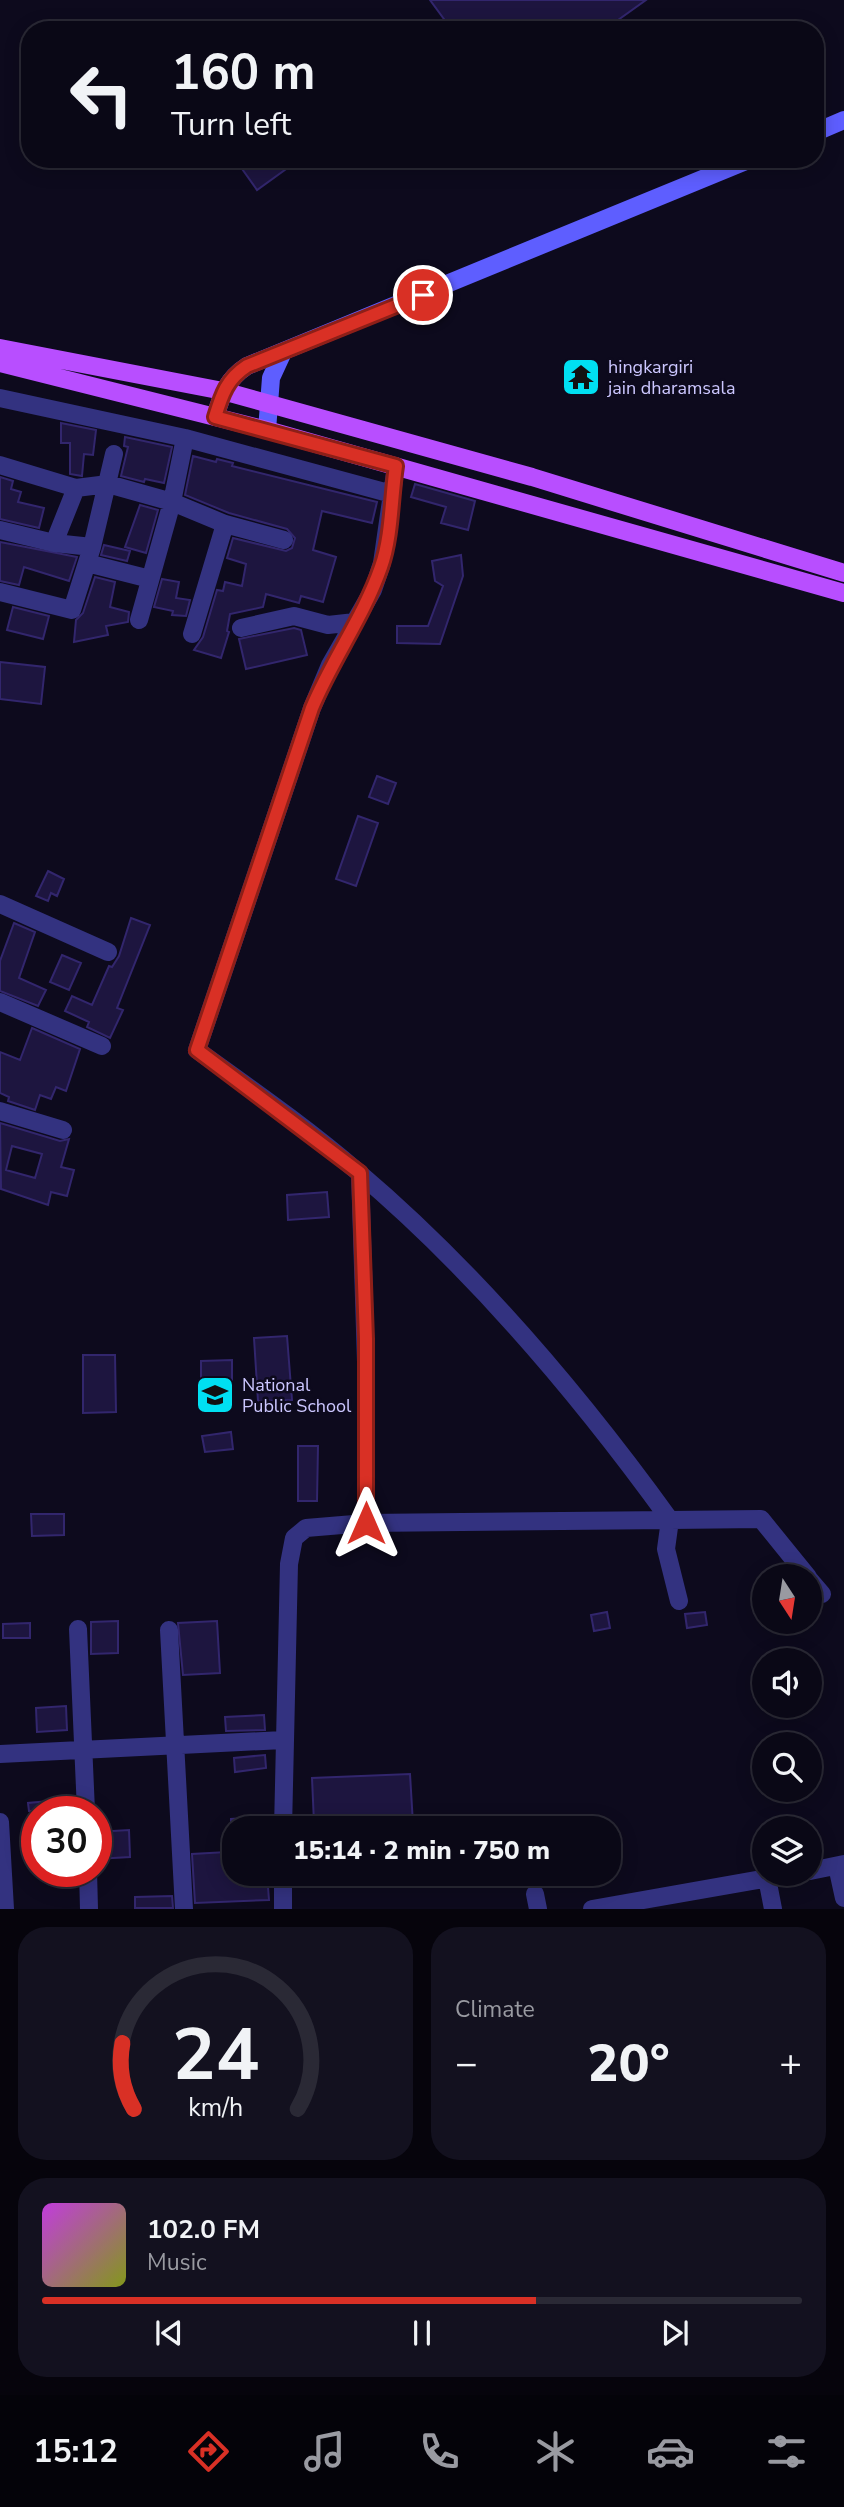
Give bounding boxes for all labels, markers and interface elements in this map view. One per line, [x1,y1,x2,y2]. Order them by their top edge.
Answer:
text: 160 m [171,39,315,106]
icon: left [56,49,147,140]
text: Turn left [171,103,291,146]
pin [393,265,453,325]
icon: arrive [404,276,442,314]
place label: hingkargiri jain dharamsala [606,355,735,400]
temple icon: hingkargiri jain dharamsala [560,356,602,398]
place label: National Public School [242,1373,352,1418]
school or university icon: National Public School [194,1374,236,1416]
position arrow [329,1486,403,1560]
north arrow [752,1564,822,1634]
map controls [752,1564,822,1886]
button: sound [752,1648,822,1718]
button: search [752,1732,822,1802]
speed limit sign: 30 [21,1796,112,1887]
button: layers [752,1816,822,1886]
text: 15:14 · 2 min · 750 m [293,1833,550,1868]
text: Climate [455,1994,535,2025]
text: 24 [172,2006,259,2106]
text: 20° [587,2028,670,2099]
text: − [455,2038,478,2089]
text: + [779,2038,802,2089]
text: km/h [188,2091,243,2125]
text: 102.0 FM [147,2212,260,2247]
text: Music [147,2247,207,2278]
icon: previous [150,2314,188,2352]
icon: pause [403,2314,441,2352]
icon: next [656,2314,694,2352]
icon: directions [184,2427,233,2476]
icon: music [300,2427,349,2476]
icon: phone [415,2427,464,2476]
icon: climate [531,2427,580,2476]
icon: car [646,2427,695,2476]
icon: filters [762,2427,811,2476]
text: 15:12 [33,2430,118,2473]

